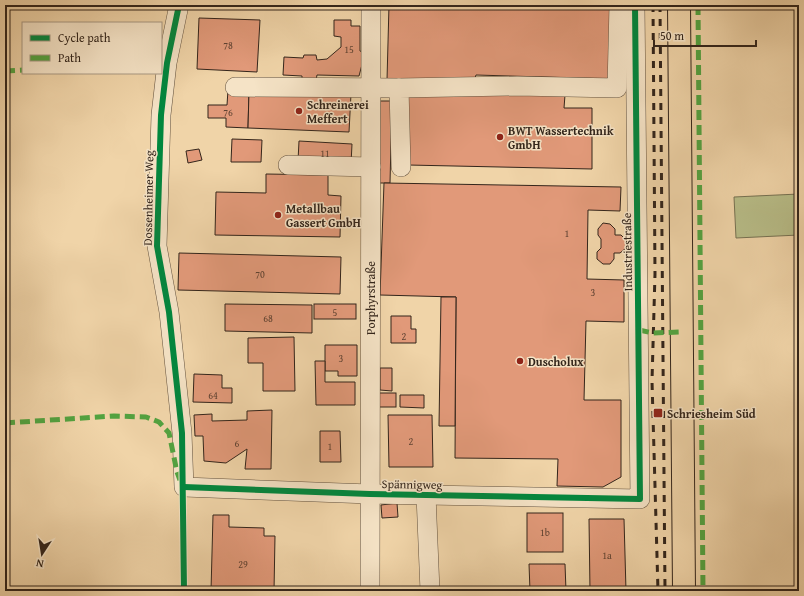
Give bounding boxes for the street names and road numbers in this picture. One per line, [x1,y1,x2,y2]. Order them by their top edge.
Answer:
street label: Dossenheimer Weg [139,150,157,246]
street label: Industriestraße [618,212,636,291]
street label: Porphyrstraße [362,261,379,335]
street label: Spännigweg [382,475,443,493]

